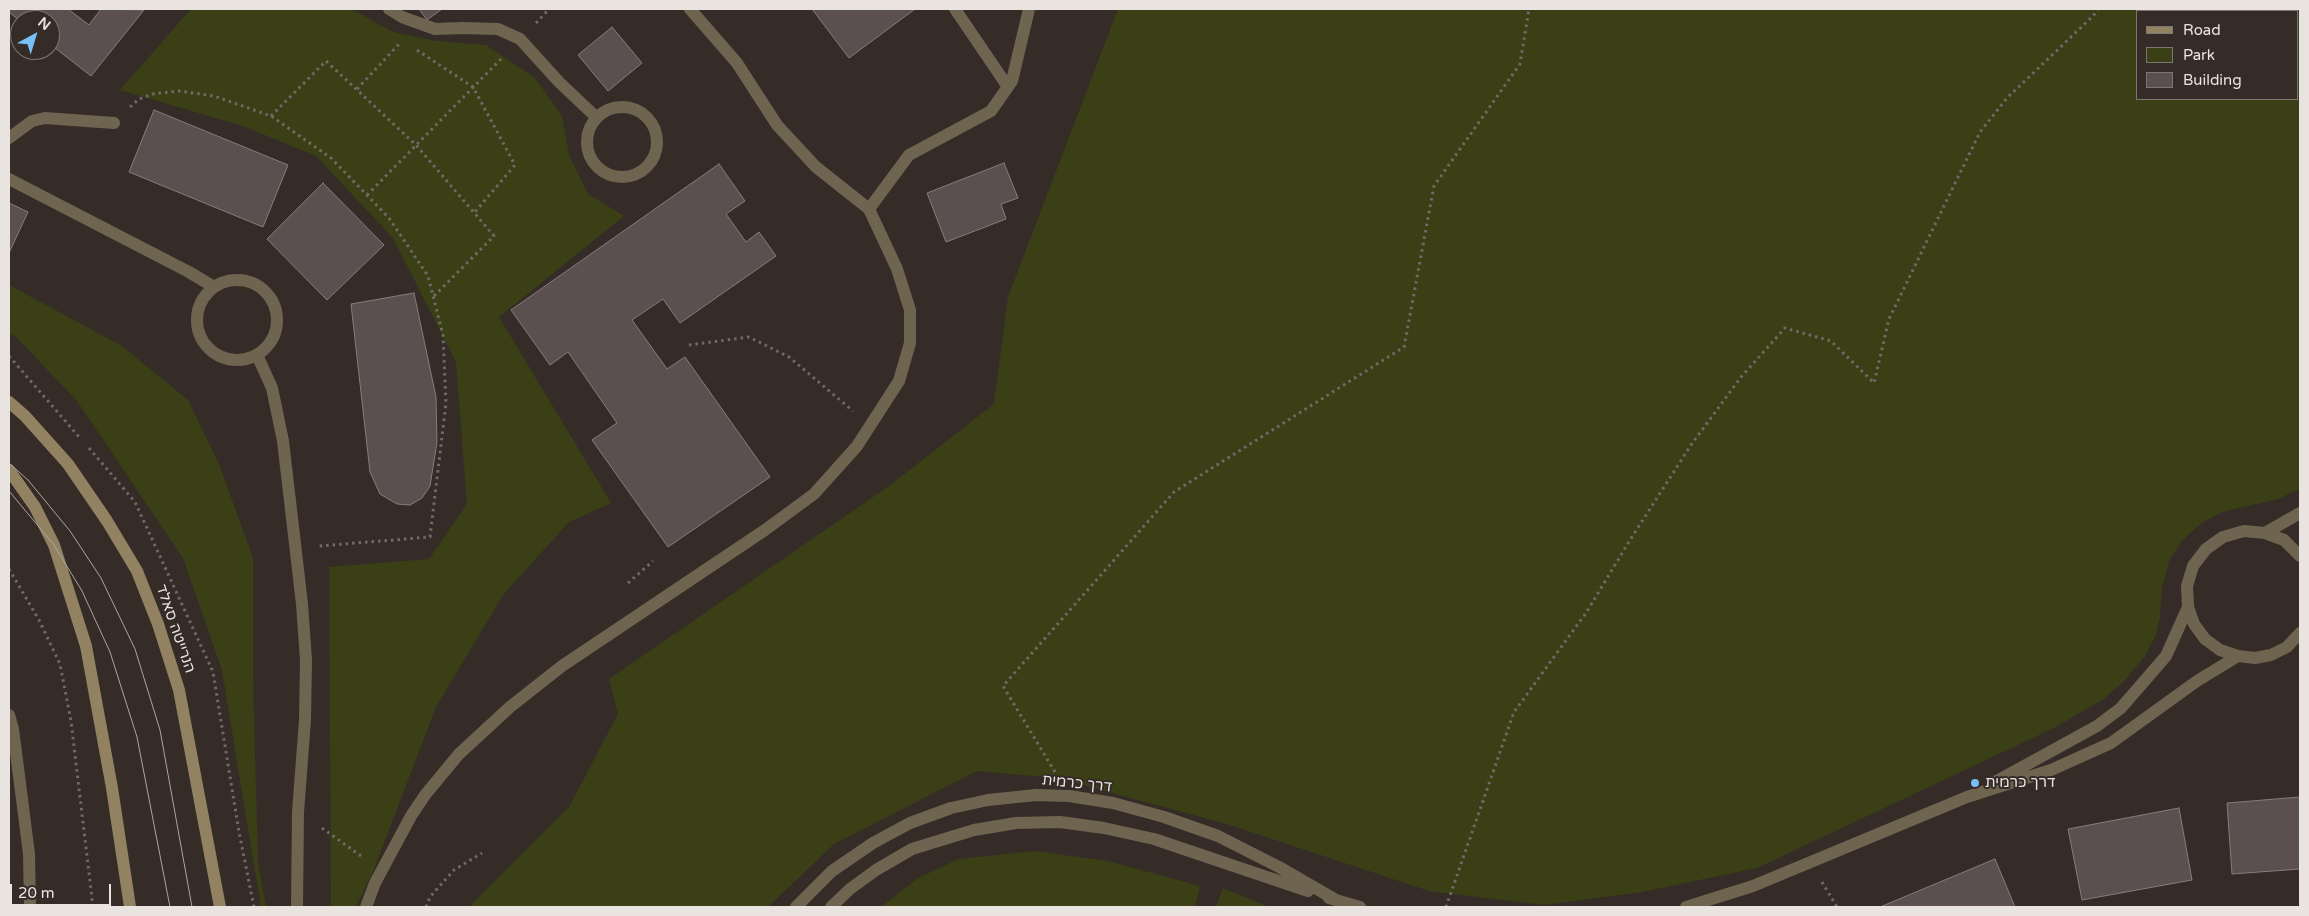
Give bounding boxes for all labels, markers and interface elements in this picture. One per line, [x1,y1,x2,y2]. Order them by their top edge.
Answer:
north arrow [10,10,60,60]
legend [2136,10,2299,100]
text: N [34,14,54,34]
text: Road [2183,21,2221,39]
text: Park [2183,46,2215,64]
text: Building [2183,71,2242,89]
street label: הנרייטה סאלד [151,582,199,676]
street label: דרך כרמית [1041,771,1113,797]
place label: דרך כרמית [1985,774,2056,792]
marker: דרך כרמית [1969,777,1981,789]
scale bar [12,874,114,906]
text: 20 m [18,884,55,902]

